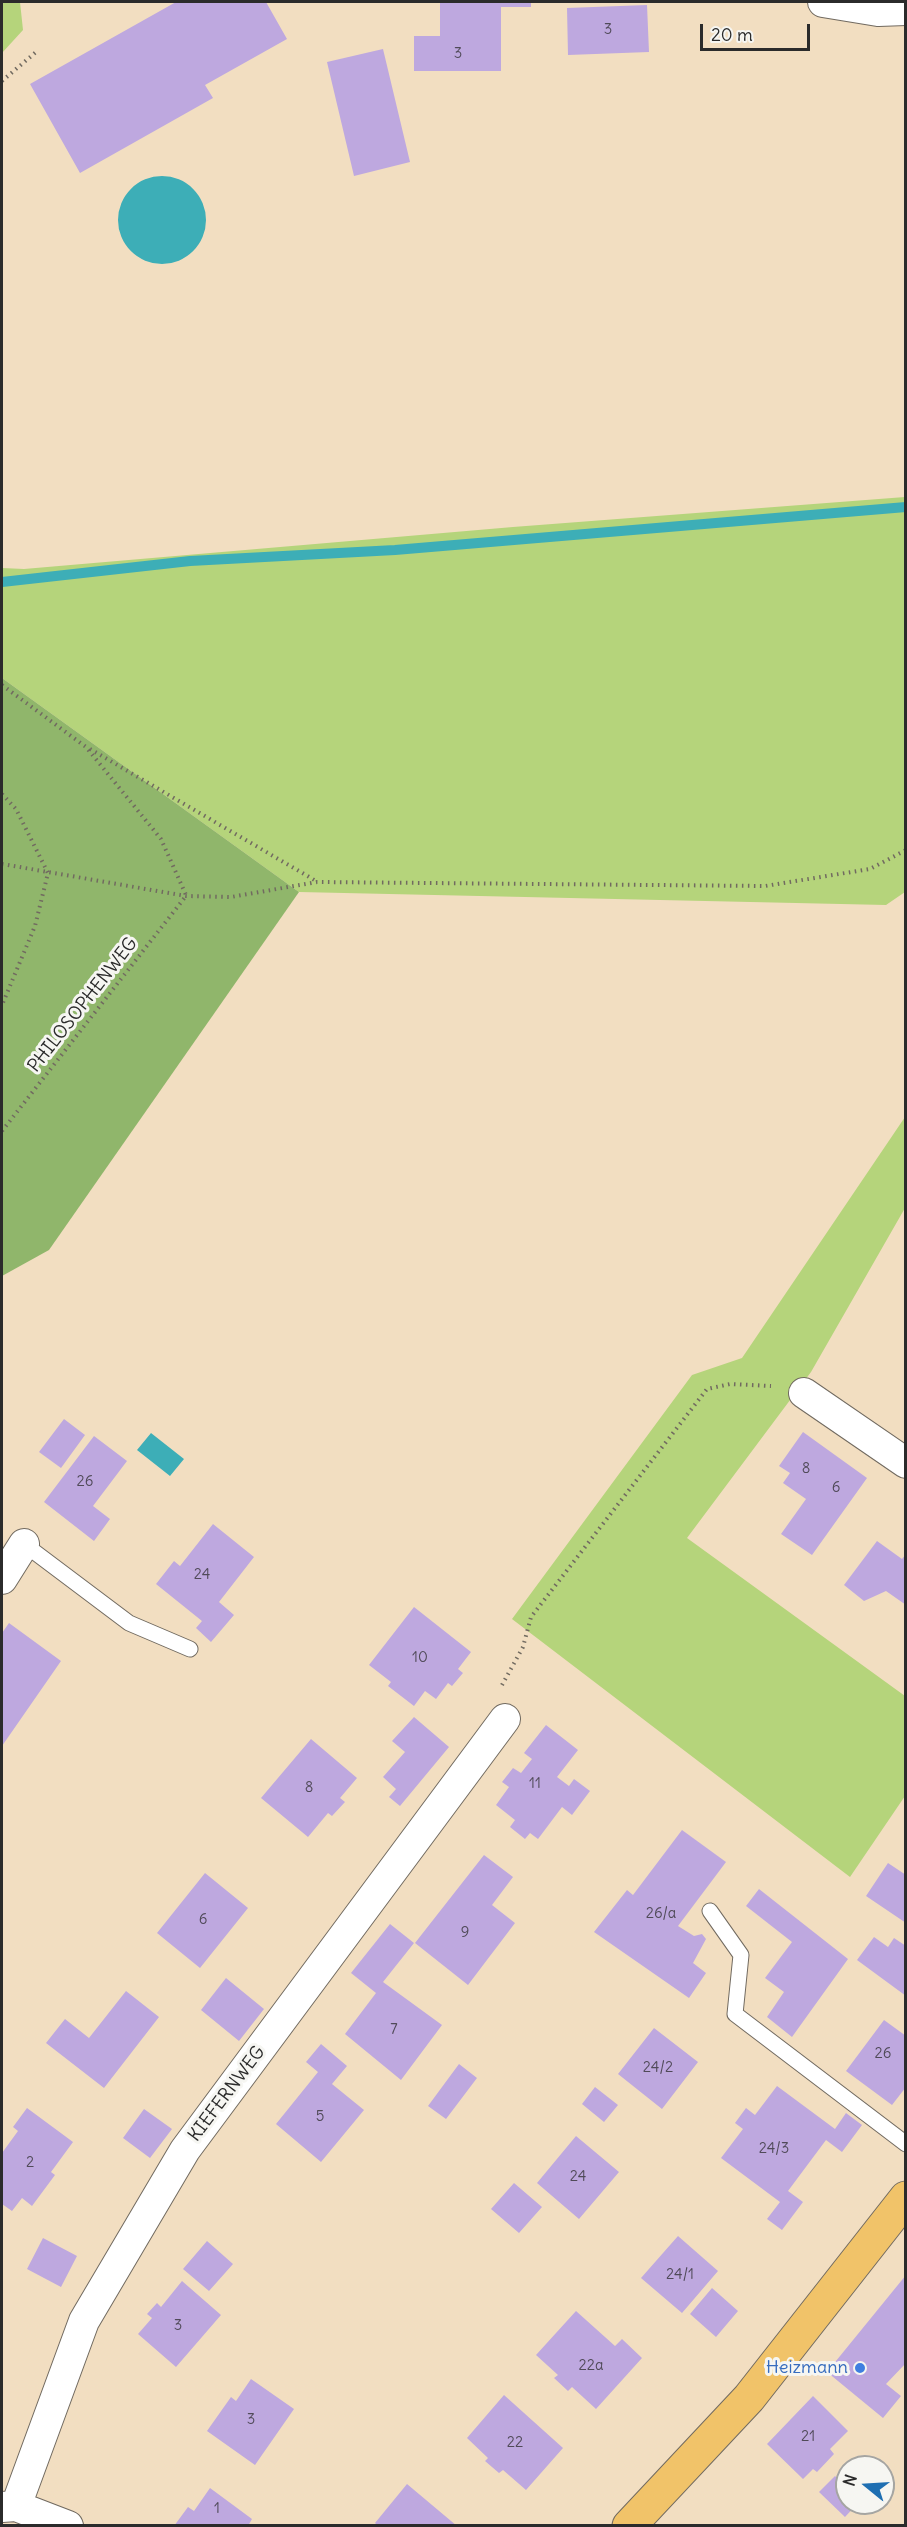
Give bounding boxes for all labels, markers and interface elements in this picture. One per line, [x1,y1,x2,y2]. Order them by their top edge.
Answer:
scale bar [703,12,812,50]
house number: 3 [604,21,612,39]
text: 20 m [711,23,753,46]
house number: 3 [454,45,462,63]
street label: PHILOSOPHENWEG [24,933,142,1077]
house number: 8 [802,1460,810,1478]
house number: 26 [77,1473,93,1491]
house number: 6 [832,1479,840,1497]
house number: 24 [194,1566,210,1584]
house number: 10 [412,1649,428,1667]
house number: 11 [529,1775,541,1793]
house number: 8 [305,1779,313,1797]
house number: 26/a [646,1905,676,1923]
house number: 6 [199,1911,207,1929]
house number: 9 [461,1924,469,1942]
house number: 7 [390,2021,398,2039]
street label: KIEFERNWEG [184,2042,270,2146]
house number: 26 [875,2045,891,2063]
house number: 24/2 [643,2059,673,2077]
house number: 5 [316,2108,324,2126]
house number: 24/3 [759,2140,789,2158]
house number: 2 [26,2154,34,2172]
house number: 24 [570,2168,586,2186]
house number: 24/1 [666,2266,694,2284]
house number: 3 [174,2317,182,2335]
house number: 22a [578,2357,604,2375]
place label: Heizmann [766,2357,848,2379]
marker: Heizmann [853,2361,867,2375]
house number: 3 [247,2411,255,2429]
house number: 21 [801,2428,815,2446]
house number: 22 [507,2434,523,2452]
north arrow [835,2455,895,2515]
text: N [839,2472,861,2488]
house number: 1 [214,2500,220,2518]

